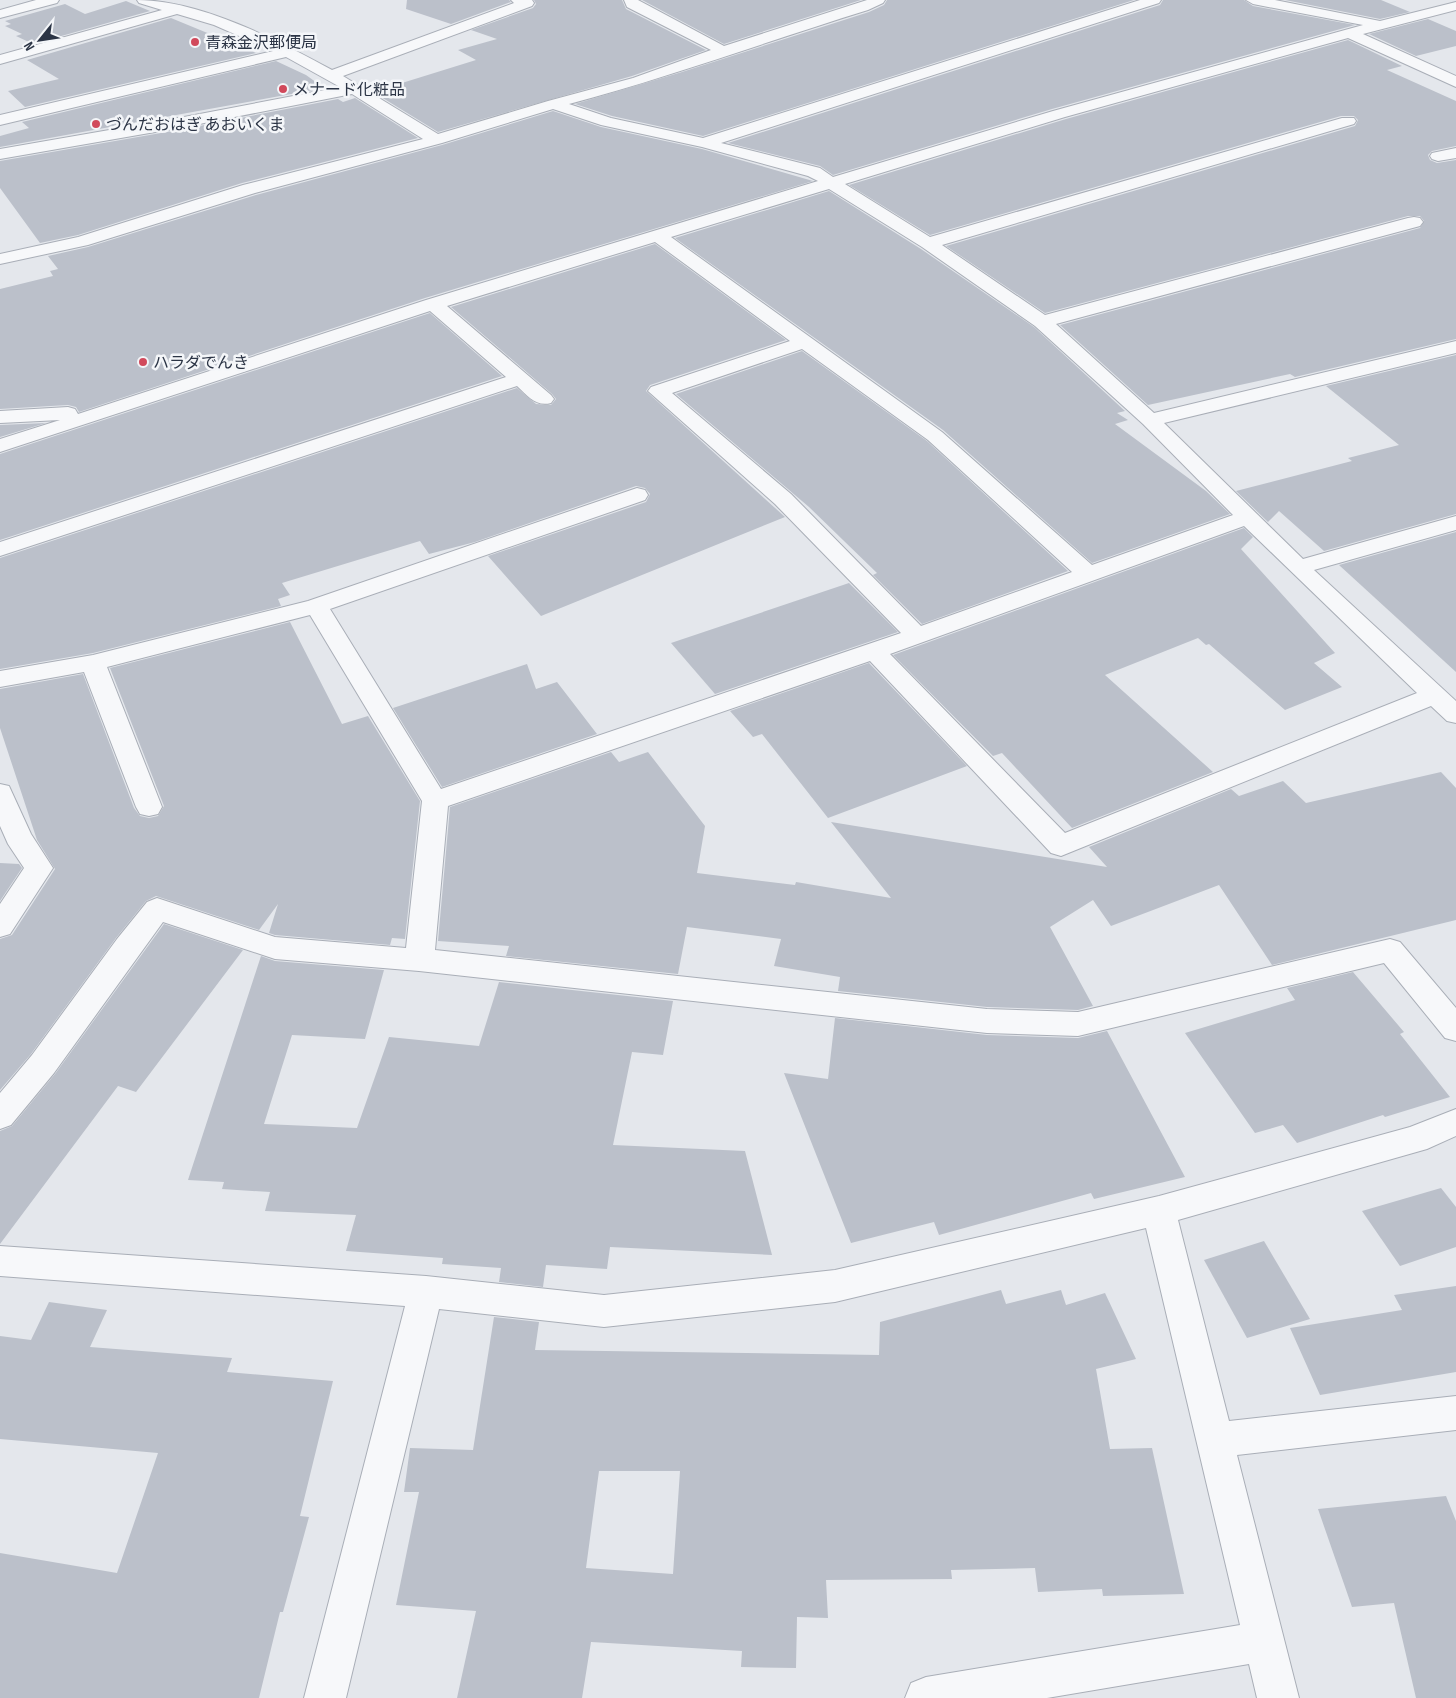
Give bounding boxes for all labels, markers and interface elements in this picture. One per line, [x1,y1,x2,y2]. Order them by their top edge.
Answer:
north arrow [15,15,65,65]
place label: 青森金沢郵便局 [205,34,317,53]
marker: 青森金沢郵便局 [189,36,201,48]
text: N [20,39,38,54]
place label: メナード化粧品 [293,81,405,100]
marker: メナード化粧品 [277,83,289,95]
place label: づんだおはぎ あおいくま [106,116,285,135]
marker: づんだおはぎ あおいくま [90,118,102,130]
place label: ハラダでんき [153,354,249,373]
marker: ハラダでんき [137,356,149,368]

